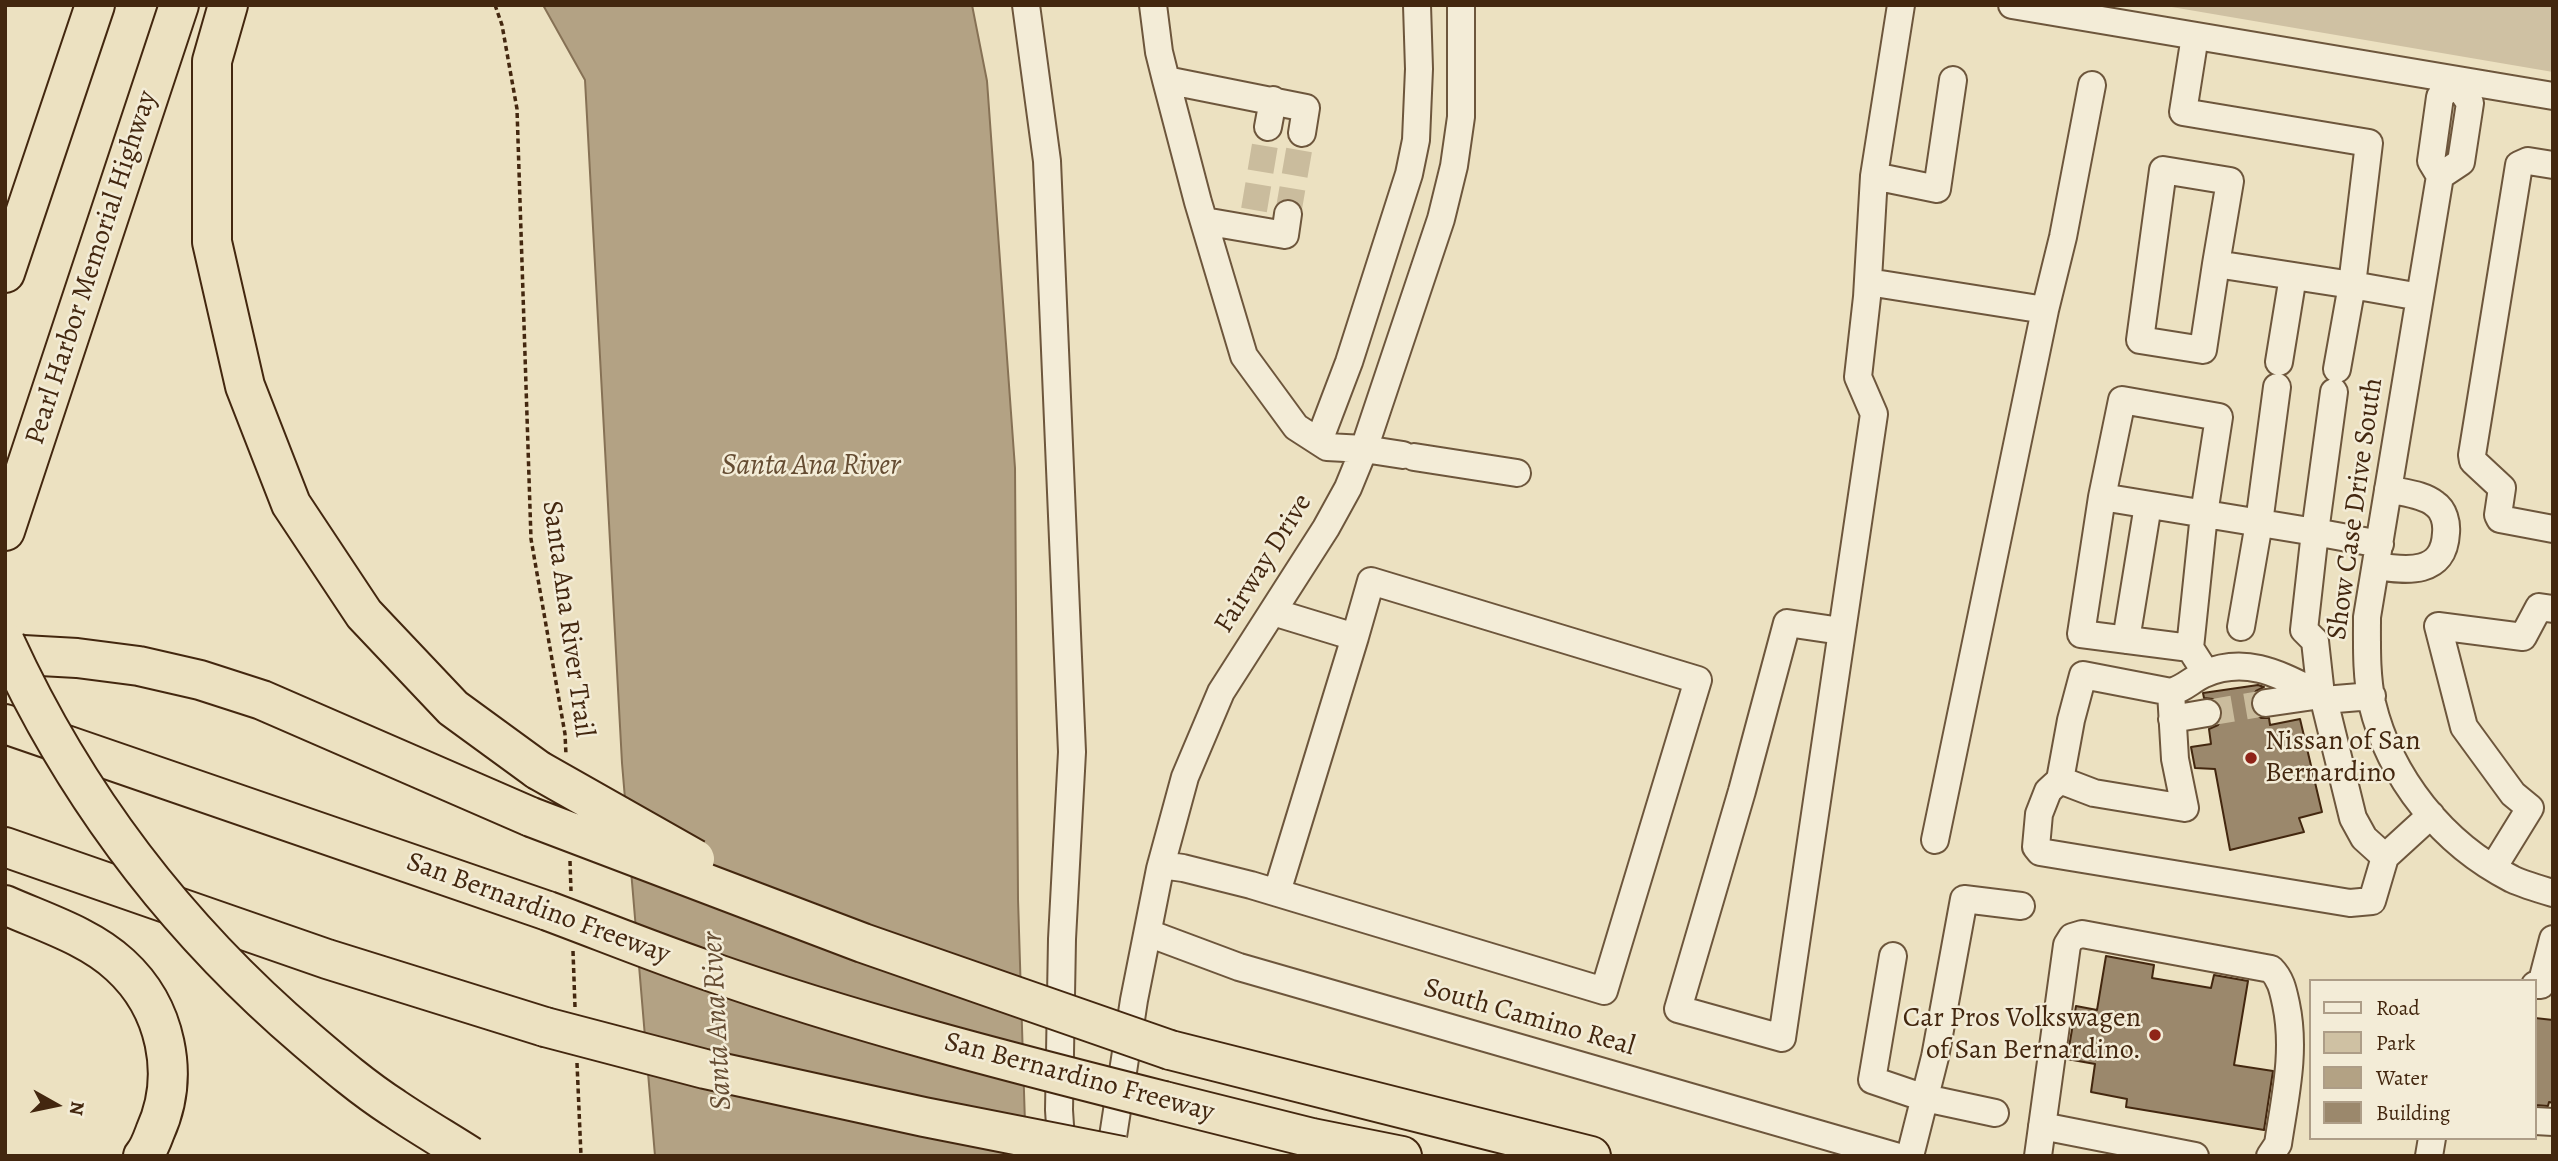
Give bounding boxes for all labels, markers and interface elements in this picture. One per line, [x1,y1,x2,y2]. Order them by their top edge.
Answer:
street label: Pearl Harbor Memorial Highway [19,87,165,449]
street label: Show Case Drive South [2321,376,2391,642]
water label: Santa Ana River [722,449,900,485]
street label: Fairway Drive [1208,488,1320,640]
street label: Santa Ana River Trail [534,499,600,739]
place label: Nissan of San Bernardino [2265,725,2421,791]
marker: Nissan of San Bernardino [2243,750,2259,766]
street label: San Bernardino Freeway [402,846,674,972]
water label: Santa Ana River [695,931,741,1111]
street label: South Camino Real [1419,972,1639,1064]
legend [2310,979,2537,1140]
text: Road [2376,994,2420,1022]
place label: Car Pros Volkswagen of San Bernardino. [1903,1002,2141,1068]
street label: San Bernardino Freeway [940,1026,1218,1130]
marker: Car Pros Volkswagen of San Bernardino. [2147,1027,2163,1043]
text: Park [2376,1029,2415,1057]
text: Water [2376,1064,2428,1092]
north arrow [21,1070,91,1140]
text: N [63,1099,91,1117]
text: Building [2376,1099,2450,1127]

